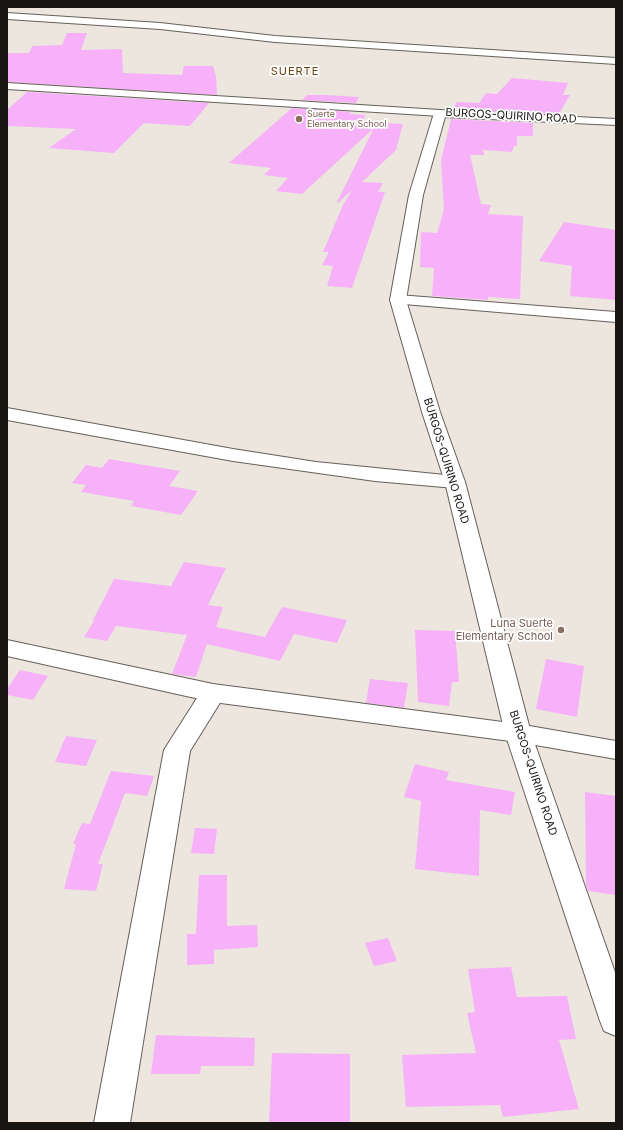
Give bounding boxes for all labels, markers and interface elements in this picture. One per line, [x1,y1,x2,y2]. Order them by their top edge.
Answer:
district label: SUERTE [271,65,319,79]
street label: BURGOS-QUIRINO ROAD [445,106,577,126]
place label: Suerte Elementary School [307,109,387,130]
marker: Suerte Elementary School [294,114,304,124]
street label: BURGOS-QUIRINO ROAD [421,396,471,526]
place label: Luna Suerte Elementary School [456,617,553,643]
marker: Luna Suerte Elementary School [556,625,566,635]
street label: BURGOS-QUIRINO ROAD [506,709,560,837]

